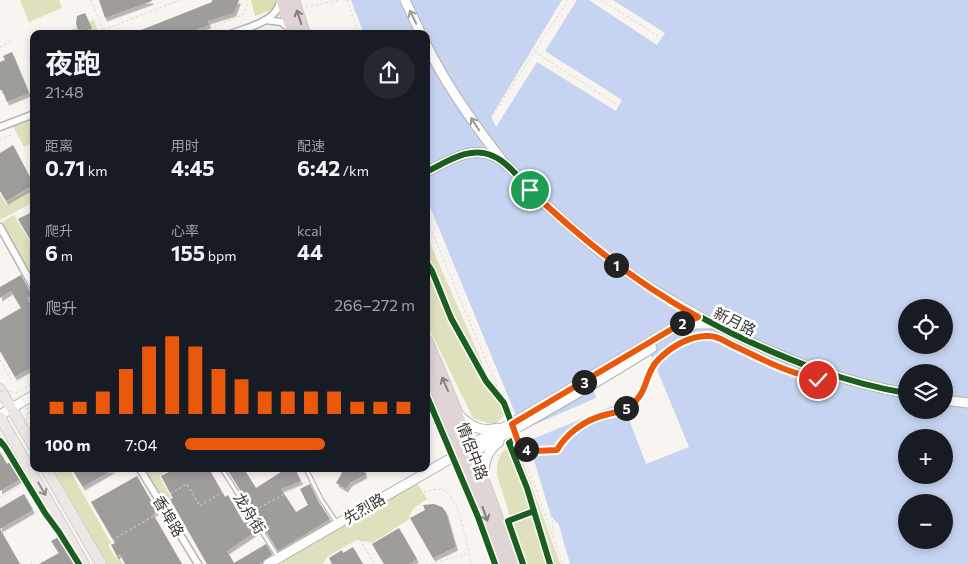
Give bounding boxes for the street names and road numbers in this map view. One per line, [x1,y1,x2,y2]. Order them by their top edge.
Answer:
street label: 新月路 [711,303,759,339]
street label: 情侶中路 [454,420,492,482]
street label: 龙舟街 [230,489,270,537]
street label: 先烈路 [340,489,388,527]
street label: 香埠路 [150,492,188,540]

